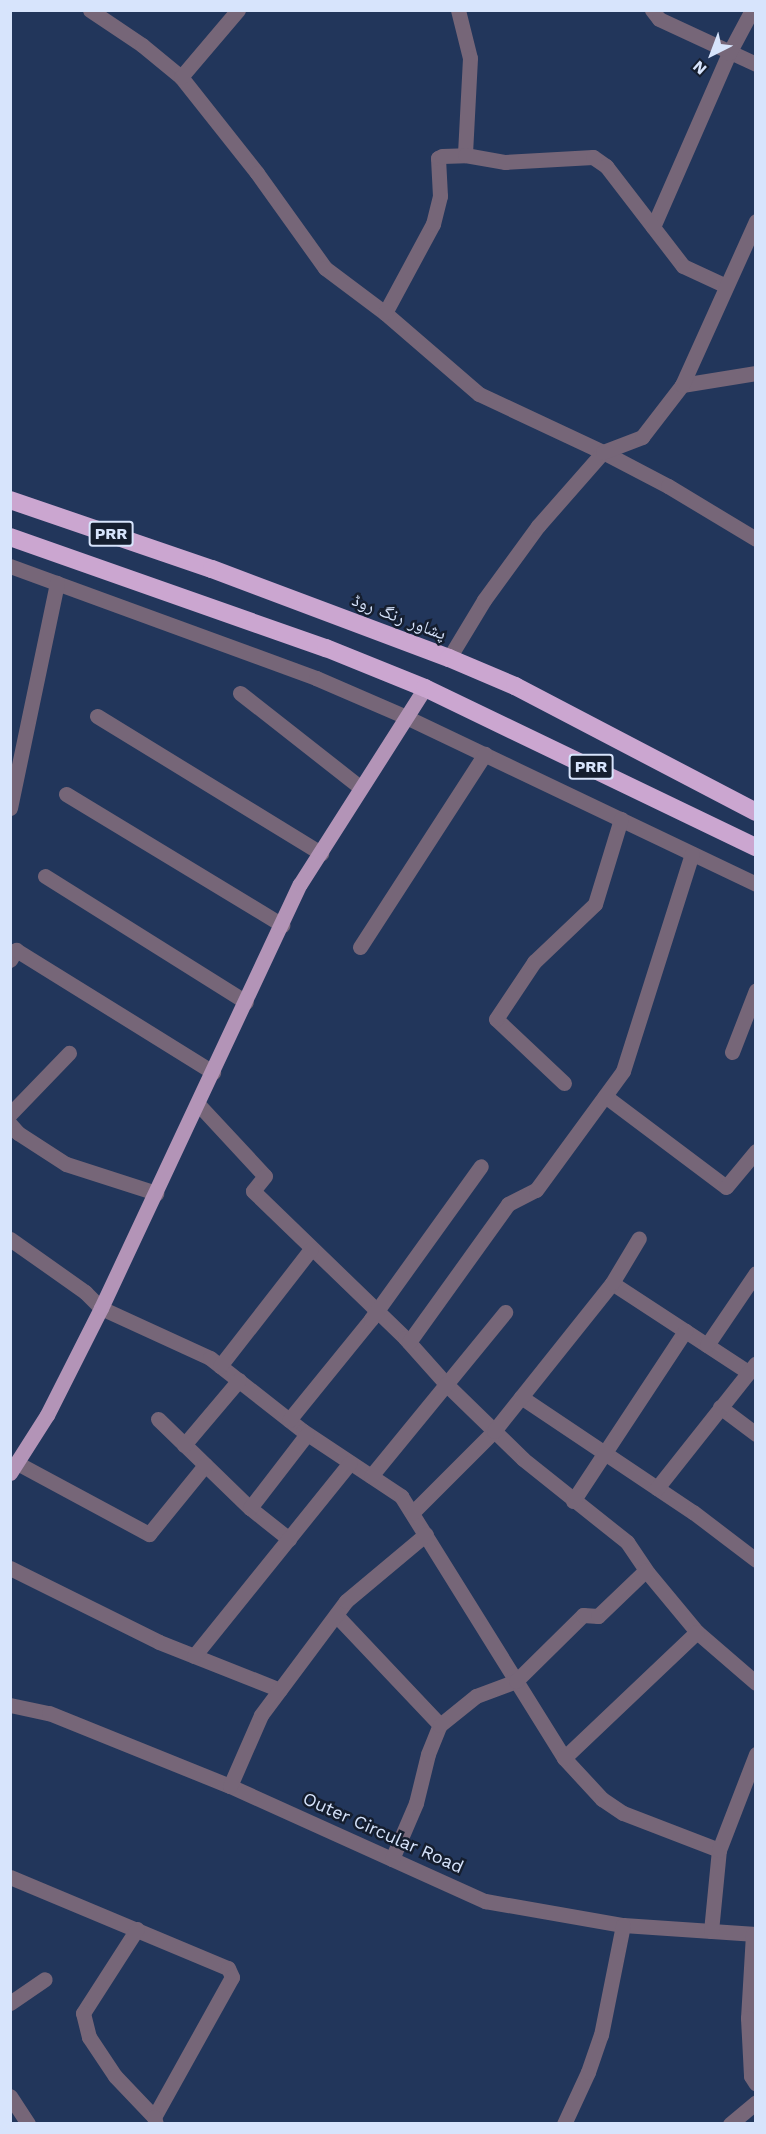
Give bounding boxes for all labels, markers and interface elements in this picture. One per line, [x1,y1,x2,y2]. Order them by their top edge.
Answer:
north arrow [682,24,742,84]
text: N [689,57,710,79]
road number: PRR [88,521,134,547]
street label: پشاور رنگ روڈ [349,589,449,645]
road number: PRR [568,754,614,780]
street label: Outer Circular Road [299,1788,467,1878]

